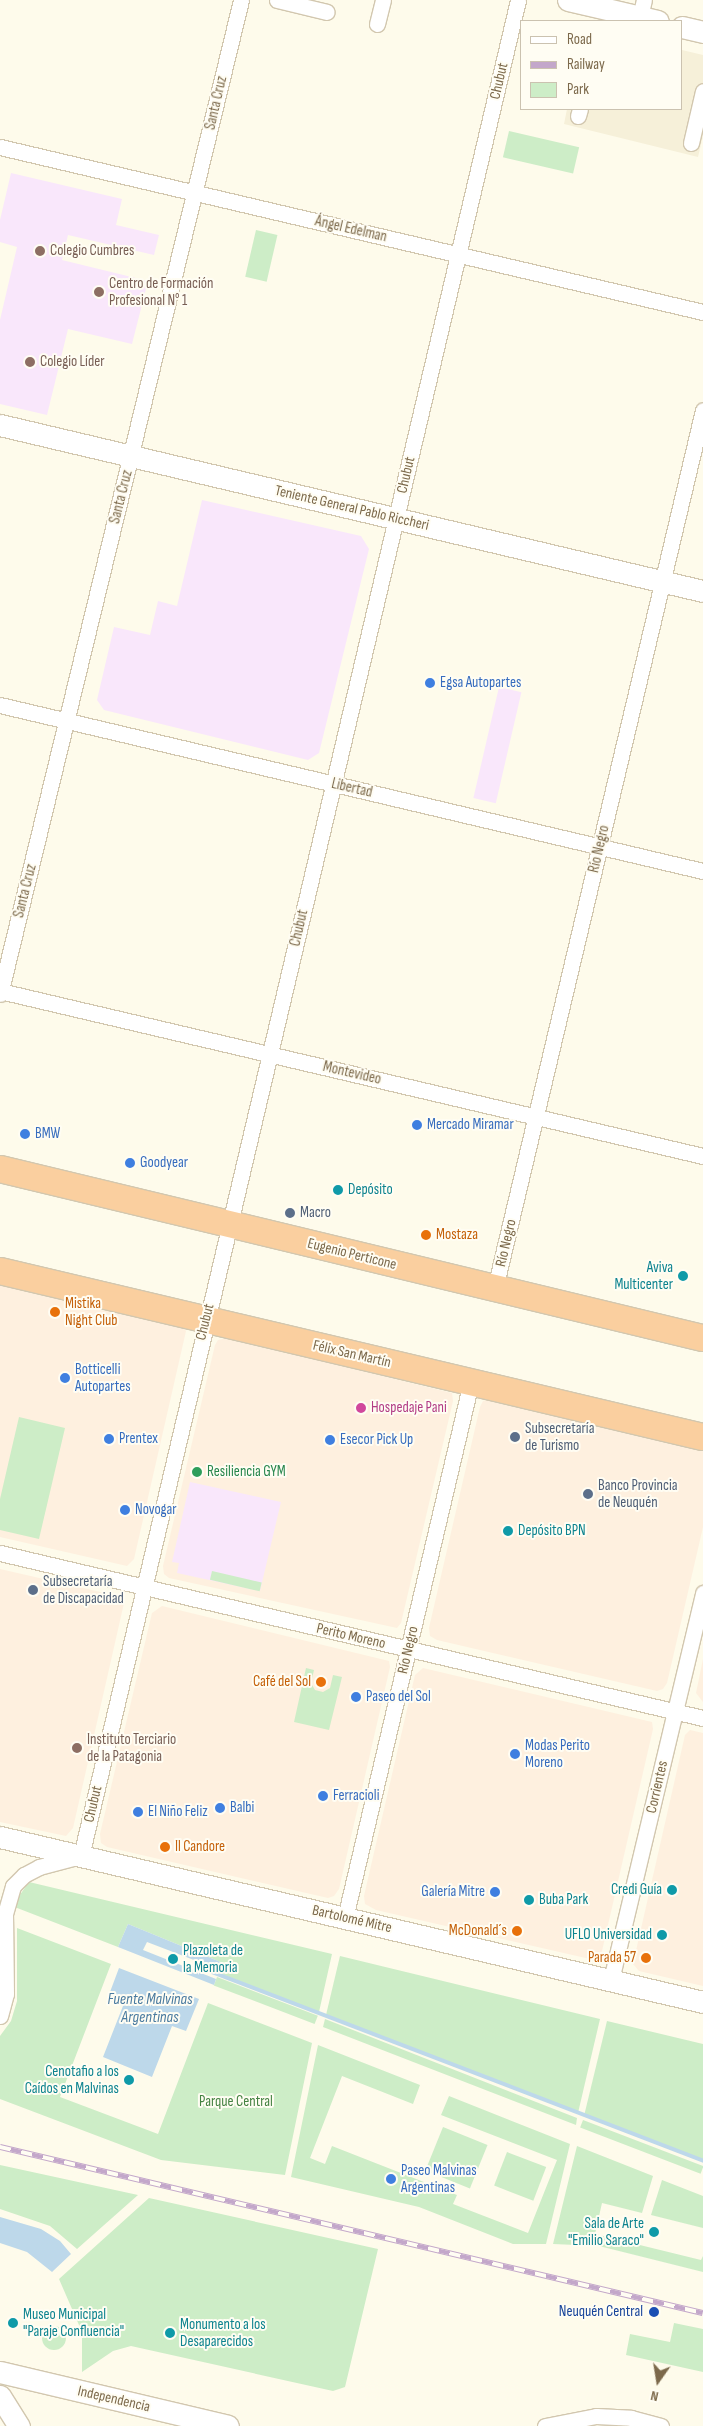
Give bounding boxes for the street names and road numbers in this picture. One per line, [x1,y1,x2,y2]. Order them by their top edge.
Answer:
street label: Chubut [486,61,512,101]
street label: Santa Cruz [201,74,231,132]
street label: Ángel Edelman [313,212,389,246]
street label: Chubut [393,455,419,495]
street label: Santa Cruz [106,468,136,526]
street label: Teniente General Pablo Riccheri [273,482,431,534]
street label: Libertad [330,775,374,801]
street label: Río Negro [585,823,613,875]
street label: Santa Cruz [10,862,40,920]
street label: Chubut [286,908,312,948]
street label: Montevideo [321,1058,383,1088]
street label: Río Negro [492,1217,520,1269]
street label: Eugenio Perticone [306,1234,398,1274]
street label: Chubut [192,1302,218,1342]
street label: Félix San Martín [311,1336,393,1372]
street label: Perito Moreno [315,1619,387,1653]
street label: Río Negro [394,1624,422,1676]
street label: Corrientes [642,1759,672,1815]
street label: Chubut [80,1784,106,1824]
street label: Bartolomé Mitre [310,1901,394,1937]
street label: Independencia [76,2382,152,2416]

